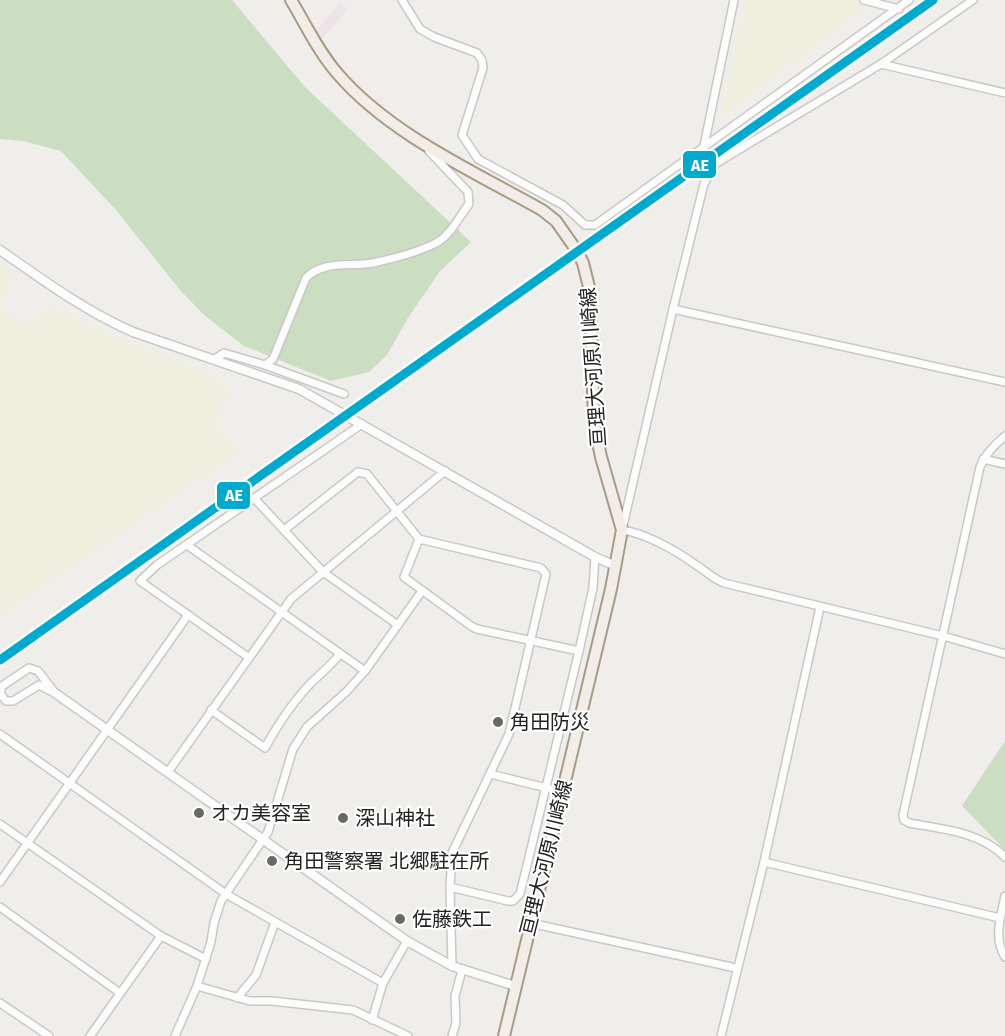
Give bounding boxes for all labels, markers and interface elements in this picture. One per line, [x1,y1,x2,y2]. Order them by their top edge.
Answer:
line badge: AE [682,150,717,179]
text: AE [690,156,709,175]
street label: 亘理大河原川崎線 [575,286,611,448]
line badge: AE [216,481,251,510]
text: AE [224,486,243,505]
place label: 角田防災 [510,710,590,734]
marker: 角田防災 [491,715,505,729]
street label: 亘理大河原川崎線 [515,777,577,939]
place label: オカ美容室 [211,801,311,825]
marker: オカ美容室 [192,806,206,820]
place label: 深山神社 [355,806,435,830]
marker: 深山神社 [336,811,350,825]
place label: 角田警察署 北郷駐在所 [284,849,489,873]
marker: 角田警察署 北郷駐在所 [265,854,279,868]
place label: 佐藤鉄工 [412,907,492,931]
marker: 佐藤鉄工 [393,912,407,926]

